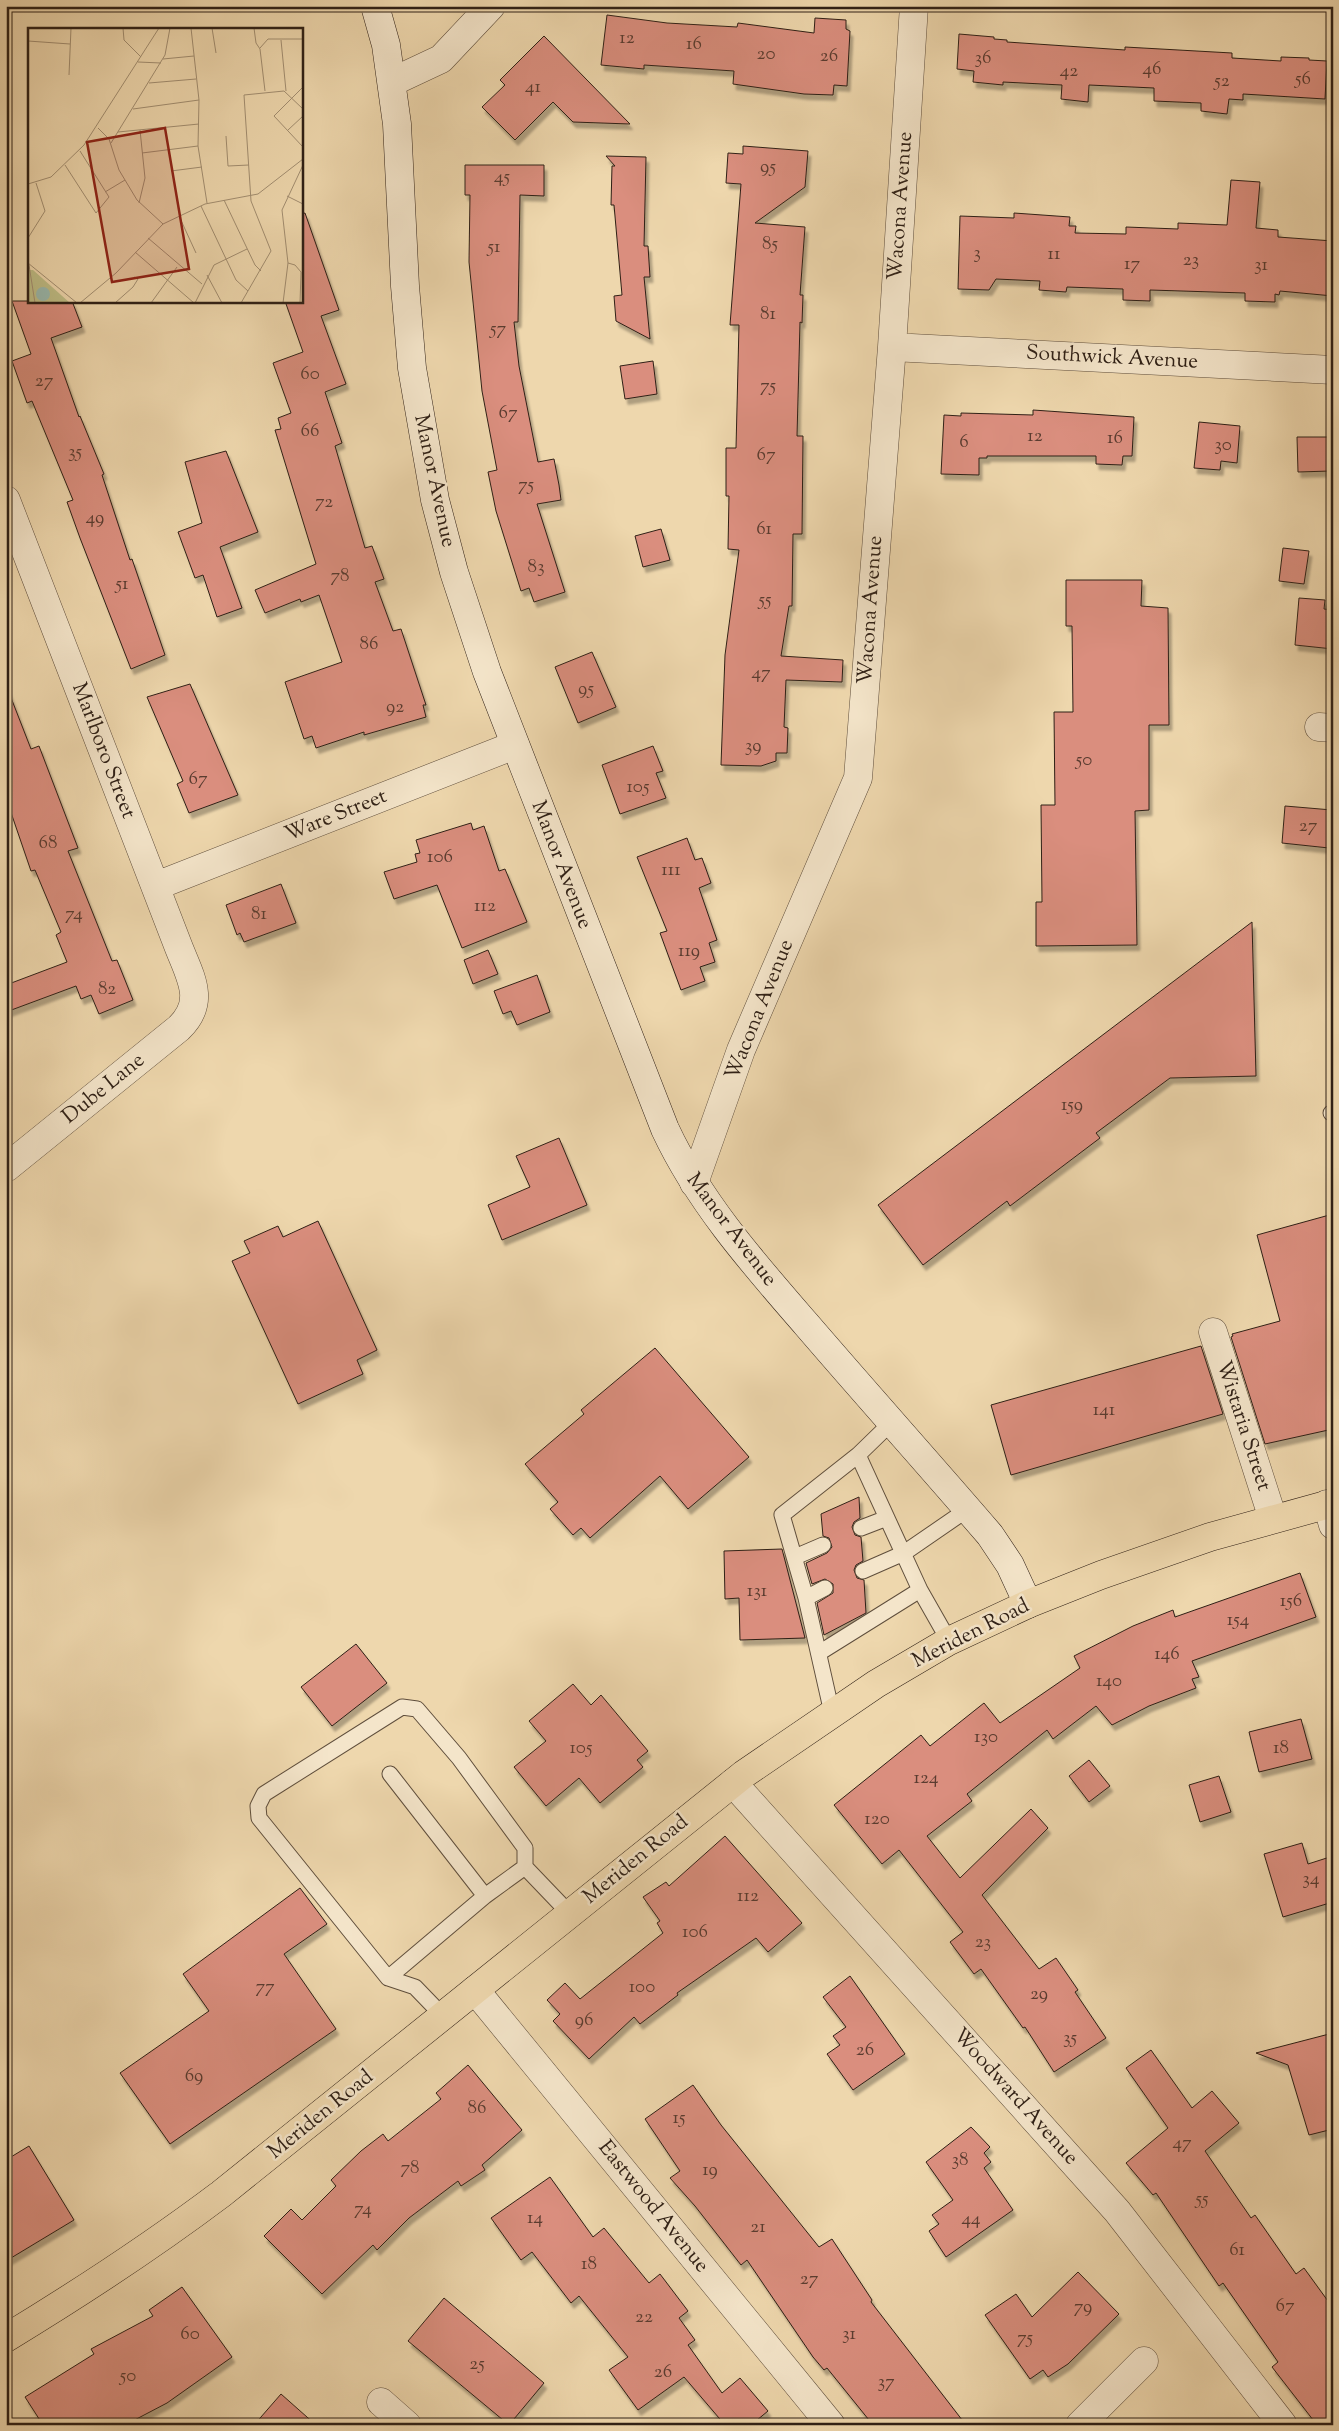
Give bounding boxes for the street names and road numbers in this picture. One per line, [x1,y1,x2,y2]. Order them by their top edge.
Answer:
street label: Wacona Avenue [881,131,921,281]
street label: Southwick Avenue [1025,339,1199,377]
street label: Manor Avenue [405,412,463,550]
street label: Wacona Avenue [851,535,891,685]
street label: Marlboro Street [63,679,143,823]
street label: Ware Street [280,782,392,850]
street label: Manor Avenue [523,797,599,933]
street label: Wacona Avenue [718,935,802,1085]
street label: Dube Lane [56,1046,152,1132]
street label: Manor Avenue [678,1167,784,1293]
street label: Wistaria Street [1208,1357,1278,1495]
street label: Meriden Road [907,1592,1035,1676]
street label: Meriden Road [577,1808,695,1912]
street label: Woodward Avenue [945,2022,1085,2172]
street label: Meriden Road [262,2063,380,2167]
street label: Eastwood Avenue [590,2134,716,2280]

